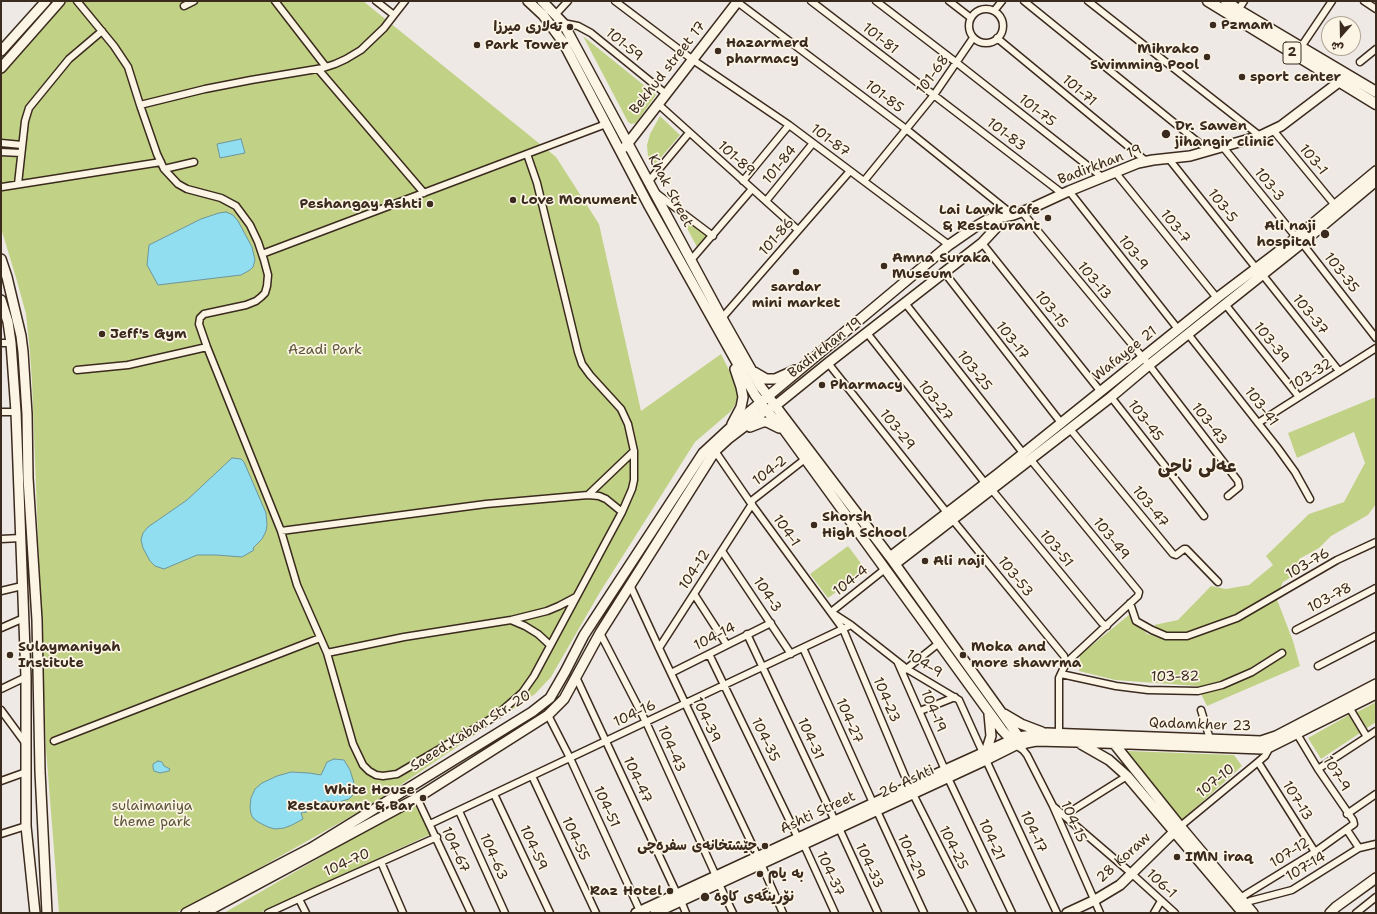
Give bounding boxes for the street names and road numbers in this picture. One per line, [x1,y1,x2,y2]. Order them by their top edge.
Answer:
street label: Bekhud street 17 [626,18,710,118]
street label: 101-81 [859,20,901,58]
street label: 101-59 [602,25,646,65]
road number: 2 [1283,42,1301,64]
street label: 101-68 [913,52,953,98]
street label: 101-71 [1058,72,1100,110]
street label: 101-85 [862,77,906,117]
street label: 101-75 [1015,91,1059,131]
street label: 101-83 [983,115,1029,155]
street label: 101-87 [807,121,853,161]
street label: 101-89 [714,138,758,180]
street label: Badirkhan 19 [1056,141,1144,189]
street label: 103-1 [1295,141,1331,179]
street label: 101-84 [759,142,801,188]
street label: Khak Street [644,152,696,230]
street label: 103-3 [1250,165,1288,205]
street label: 103-5 [1204,186,1240,226]
street label: 103-7 [1156,207,1194,247]
street label: 101-86 [756,215,798,259]
street label: 103-9 [1114,232,1152,274]
street label: 103-35 [1320,249,1362,297]
street label: 103-13 [1073,259,1115,303]
street label: 103-15 [1031,288,1071,332]
street label: 103-37 [1289,291,1331,339]
street label: Badirkhan 19 [785,314,865,382]
street label: 103-17 [992,319,1032,363]
street label: 103-39 [1250,319,1292,367]
street label: Wafayee 21 [1089,323,1161,385]
street label: 103-25 [953,348,995,394]
street label: 103-32 [1287,355,1335,395]
street label: 103-27 [914,377,956,425]
street label: 103-41 [1241,384,1281,430]
street label: 103-45 [1124,397,1166,445]
street label: 103-43 [1187,400,1231,448]
street label: 103-29 [876,406,918,454]
street label: 104-2 [750,452,790,490]
street label: 103-47 [1128,483,1172,531]
street label: 104-1 [769,512,803,550]
street label: 103-49 [1089,515,1133,563]
street label: 103-51 [1036,527,1076,571]
street label: 103-76 [1283,545,1333,583]
street label: 104-12 [676,547,714,593]
street label: 103-53 [994,553,1036,601]
street label: 104-4 [830,562,872,600]
street label: 104-3 [749,574,785,616]
street label: 103-78 [1305,579,1355,617]
street label: 104-14 [691,619,739,655]
street label: 104-9 [903,646,945,682]
street label: 103-82 [1151,668,1199,686]
street label: 104-23 [869,675,903,725]
street label: Saeed Kaban Str. 20 [408,687,534,775]
street label: 104-19 [917,687,949,735]
street label: 104-39 [688,695,724,745]
street label: 104-27 [832,696,866,746]
street label: 104-16 [611,697,659,731]
street label: 104-35 [747,715,783,765]
street label: Qadamkher 23 [1148,715,1252,735]
street label: 104-31 [793,716,827,762]
street label: 104-43 [653,723,689,775]
street label: 107-9 [1319,753,1353,795]
street label: 104-47 [619,754,655,806]
street label: 107-10 [1194,761,1238,801]
street label: 26 Ashti [877,762,937,802]
street label: 107-13 [1278,778,1316,824]
street label: 104-51 [589,784,623,830]
street label: Ashti Street [778,788,858,838]
street label: 104-15 [1056,799,1090,845]
street label: 104-17 [1016,808,1050,856]
street label: 104-55 [558,814,592,864]
street label: 104-21 [974,817,1008,863]
street label: 104-59 [515,823,551,873]
street label: 104-25 [935,823,971,873]
street label: 104-67 [437,824,473,876]
street label: 28 Koraw [1094,829,1154,887]
street label: 104-63 [475,831,511,883]
street label: 104-29 [893,832,929,882]
street label: 107-12 [1267,834,1313,872]
street label: 104-33 [851,841,887,891]
street label: 104-70 [321,845,373,881]
street label: 104-37 [812,849,848,899]
street label: 107-14 [1283,849,1329,885]
street label: 106-1 [1142,866,1180,902]

